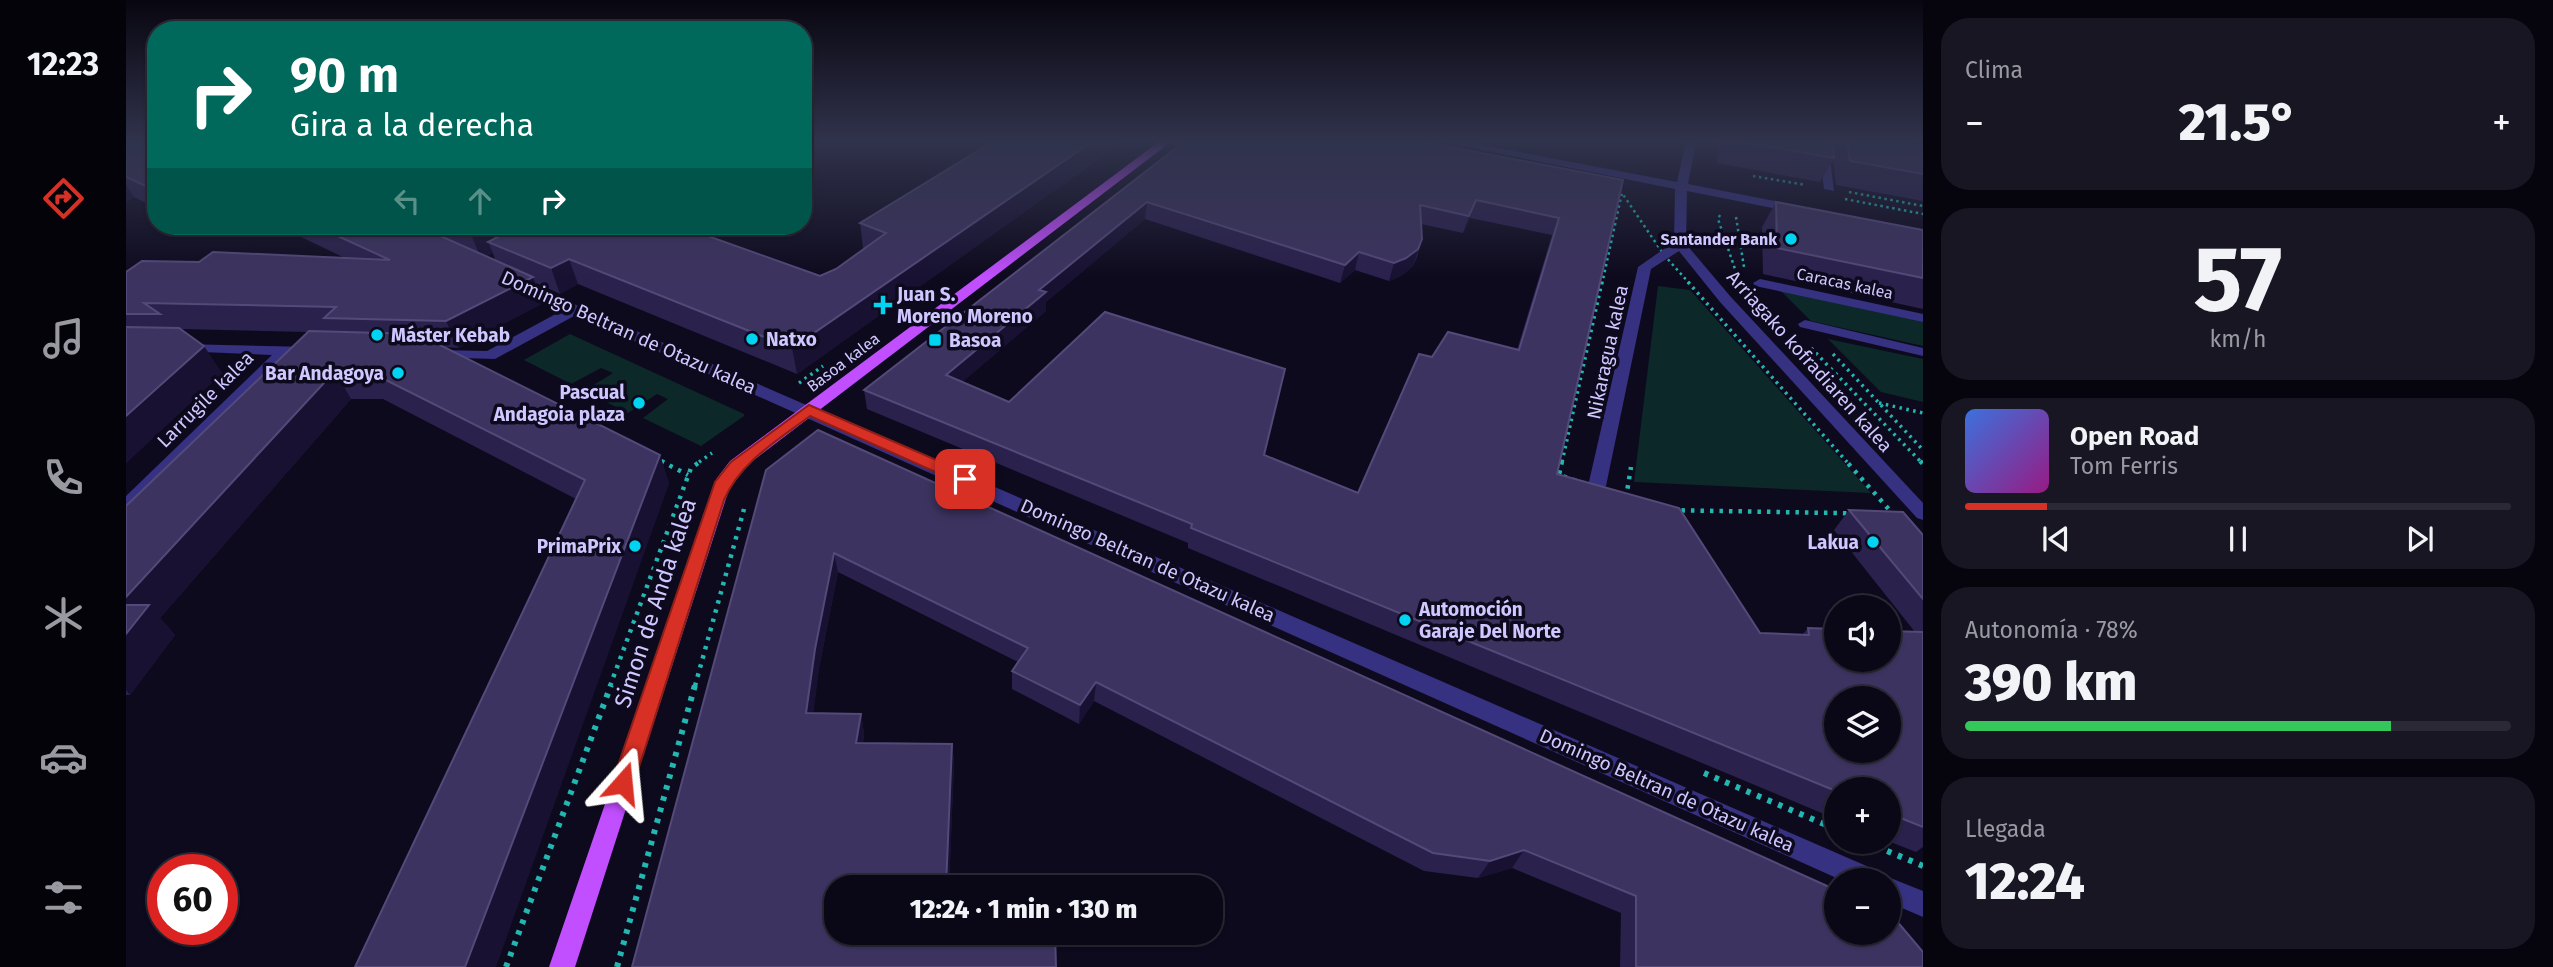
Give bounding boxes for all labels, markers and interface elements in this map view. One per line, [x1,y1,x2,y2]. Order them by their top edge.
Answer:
text: 12:23 [27,45,99,83]
text: 90 m [290,46,399,105]
icon: right [175,49,266,140]
text: Clima [1965,56,2023,84]
text: 21.5° [2179,91,2297,154]
text: − [1965,100,1984,146]
text: + [2492,100,2511,146]
text: Gira a la derecha [290,106,534,144]
icon: directions [39,174,88,223]
icon: left [388,182,426,220]
icon: ahead [461,182,499,220]
icon: right [534,182,572,220]
text: 57 [2194,225,2282,334]
place label: Santander Bank [1661,230,1777,249]
marker: Santander Bank [1783,231,1799,247]
street label: Caracas kalea [1795,264,1895,303]
street label: Domingo Beltran de Otazu kalea [498,266,760,399]
street label: Arriagako kofradiaren kalea [1722,266,1897,457]
place label: Juan S. Moreno Moreno [896,283,1033,328]
street label: Nikaragua kalea [1582,283,1633,421]
marker: Juan S. Moreno Moreno [875,297,891,313]
icon: music [39,314,88,363]
place label: Máster Kebab [391,324,510,347]
text: km/h [2210,325,2266,353]
marker: Máster Kebab [369,327,385,343]
place label: Natxo [766,328,817,351]
street label: Basoa kalea [803,329,883,396]
place label: Basoa [949,329,1001,352]
marker: Natxo [744,331,760,347]
marker: Basoa [927,332,943,348]
street label: Larrugile kalea [152,346,258,452]
place label: Bar Andagoya [265,362,384,385]
marker: Bar Andagoya [390,365,406,381]
place label: Pascual Andagoia plaza [493,381,625,426]
marker: Pascual Andagoia plaza [631,395,647,411]
text: Open Road [2070,421,2199,452]
pin [935,449,995,509]
text: Tom Ferris [2070,452,2178,480]
icon: phone [39,453,88,502]
icon: arrive [946,460,984,498]
street label: Domingo Beltran de Otazu kalea [1017,494,1279,627]
street label: Simon de Anda kalea [608,495,702,711]
icon: previous [2037,520,2075,558]
icon: pause [2219,520,2257,558]
icon: next [2401,520,2439,558]
place label: Lakua [1807,531,1859,554]
marker: Lakua [1865,534,1881,550]
place label: PrimaPrix [537,535,621,558]
marker: PrimaPrix [627,538,643,554]
icon: climate [39,593,88,642]
map controls [1824,595,1901,945]
button: sound [1824,595,1901,672]
place label: Automoción Garaje Del Norte [1418,598,1561,643]
marker: Automoción Garaje Del Norte [1397,612,1413,628]
text: Autonomía · 78% [1965,616,2138,644]
text: 390 km [1965,651,2137,714]
button: layers [1824,686,1901,763]
street label: Domingo Beltran de Otazu kalea [1536,724,1798,857]
icon: car [39,733,88,782]
position arrow [586,746,660,820]
button: + [1824,777,1901,854]
text: Llegada [1965,815,2046,843]
text: 12:24 [1965,850,2085,913]
speed limit sign: 60 [147,854,238,945]
button: − [1824,868,1901,945]
icon: filters [39,873,88,922]
text: 12:24 · 1 min · 130 m [910,894,1137,925]

